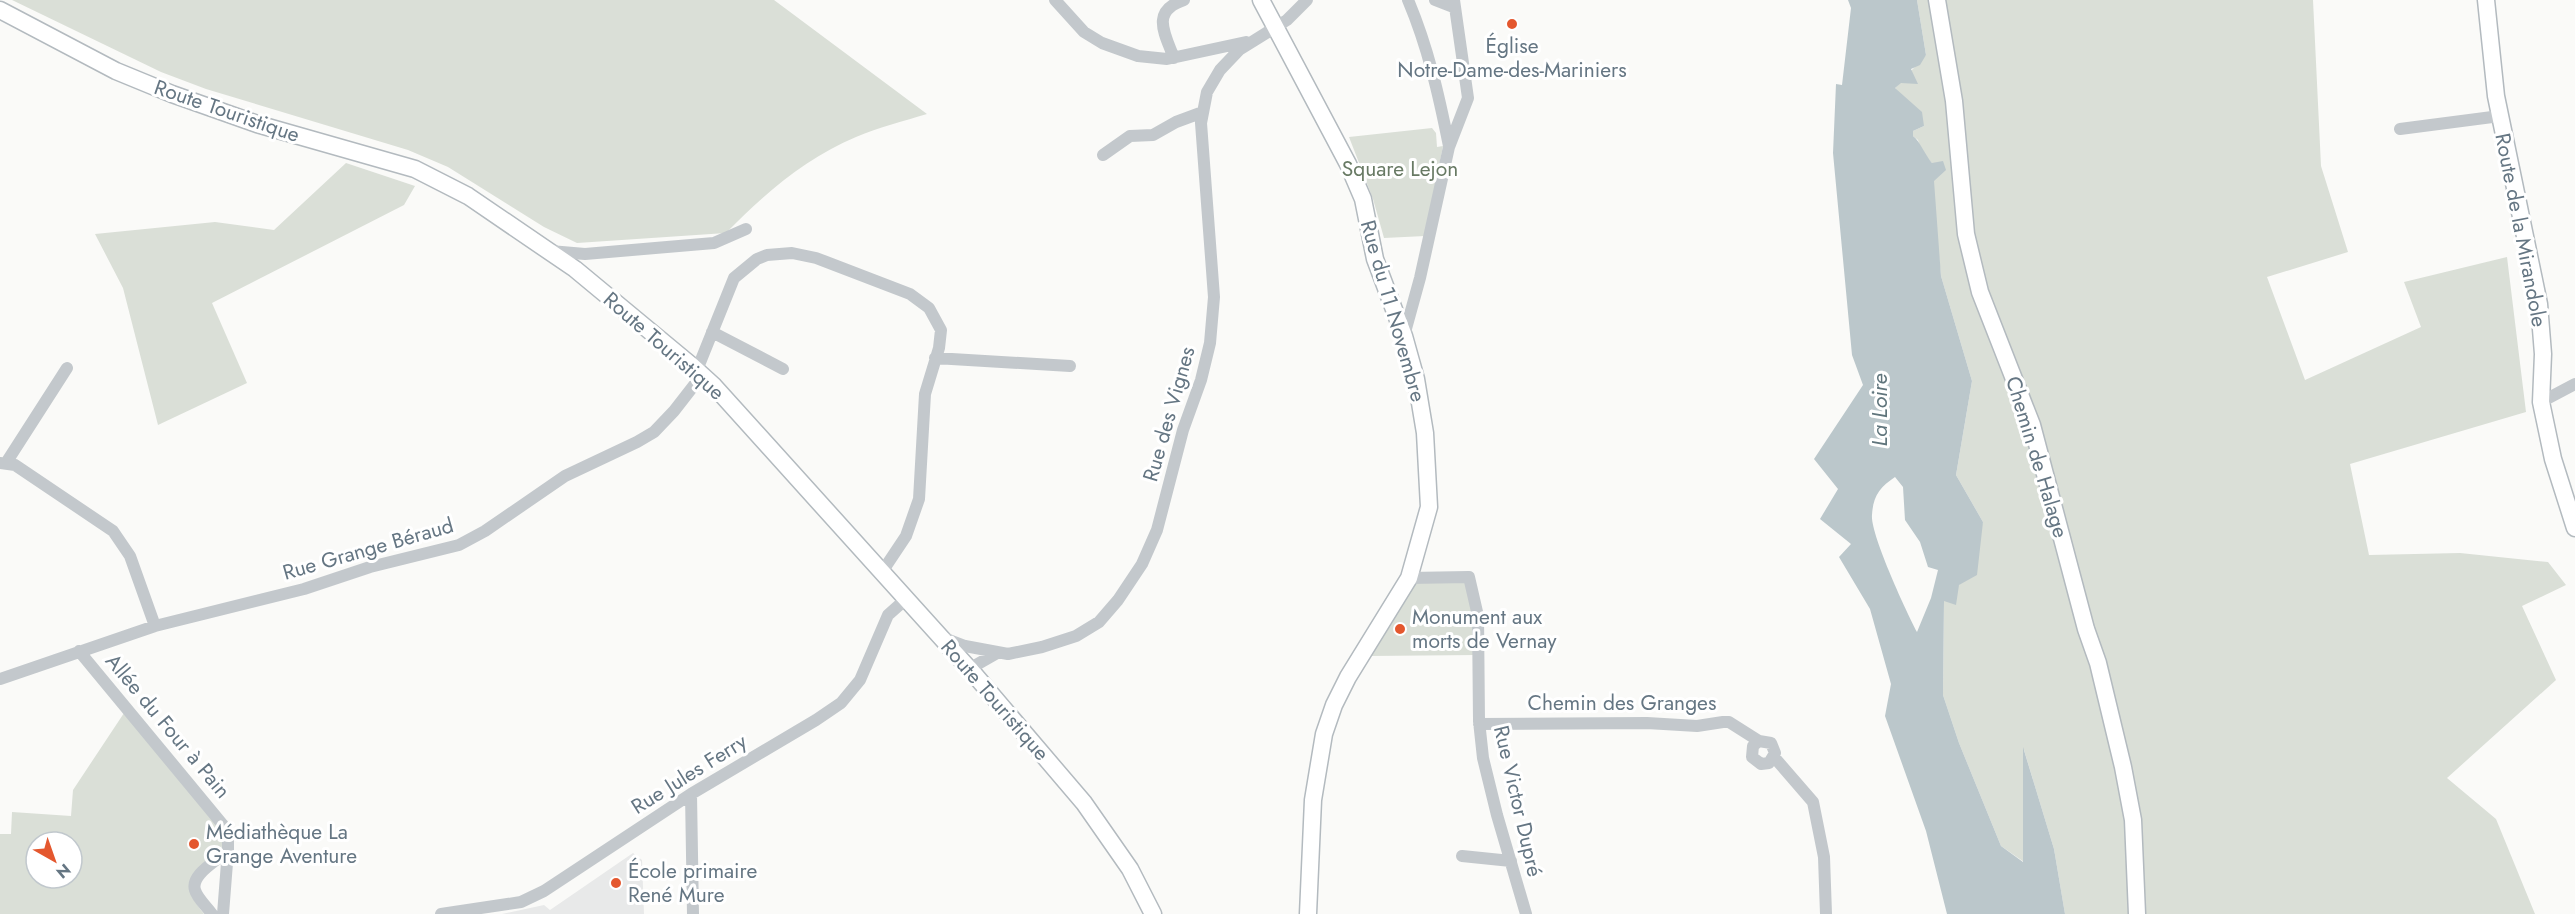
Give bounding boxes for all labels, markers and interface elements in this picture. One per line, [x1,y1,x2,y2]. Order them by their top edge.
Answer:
marker: Église Notre-Dame-des-Mariniers [1505,17,1519,31]
place label: Église Notre-Dame-des-Mariniers [1397,31,1627,85]
street label: Route Touristique [150,72,304,150]
street label: Route de la Mirandole [2488,131,2555,330]
park label: Square Lejon [1342,154,1458,184]
street label: Rue du 11 Novembre [1353,217,1433,405]
street label: Route Touristique [597,285,731,407]
street label: Rue des Vignes [1135,343,1203,485]
water label: La Loire [1863,373,1895,447]
street label: Chemin de Halage [1998,373,2076,542]
street label: Rue Grange Béraud [279,510,457,588]
place label: Monument aux morts de Vernay [1412,602,1557,656]
marker: Monument aux morts de Vernay [1393,622,1407,636]
street label: Route Touristique [934,633,1056,767]
street label: Allée du Four à Pain [98,647,238,805]
street label: Chemin des Granges [1528,688,1716,718]
street label: Rue Victor Dupré [1486,722,1550,880]
street label: Rue Jules Ferry [625,726,753,822]
place label: Médiathèque La Grange Aventure [206,817,357,871]
north arrow [24,830,84,890]
marker: Médiathèque La Grange Aventure [187,837,201,851]
place label: École primaire René Mure [628,856,757,910]
text: N [51,858,76,884]
marker: École primaire René Mure [609,876,623,890]

